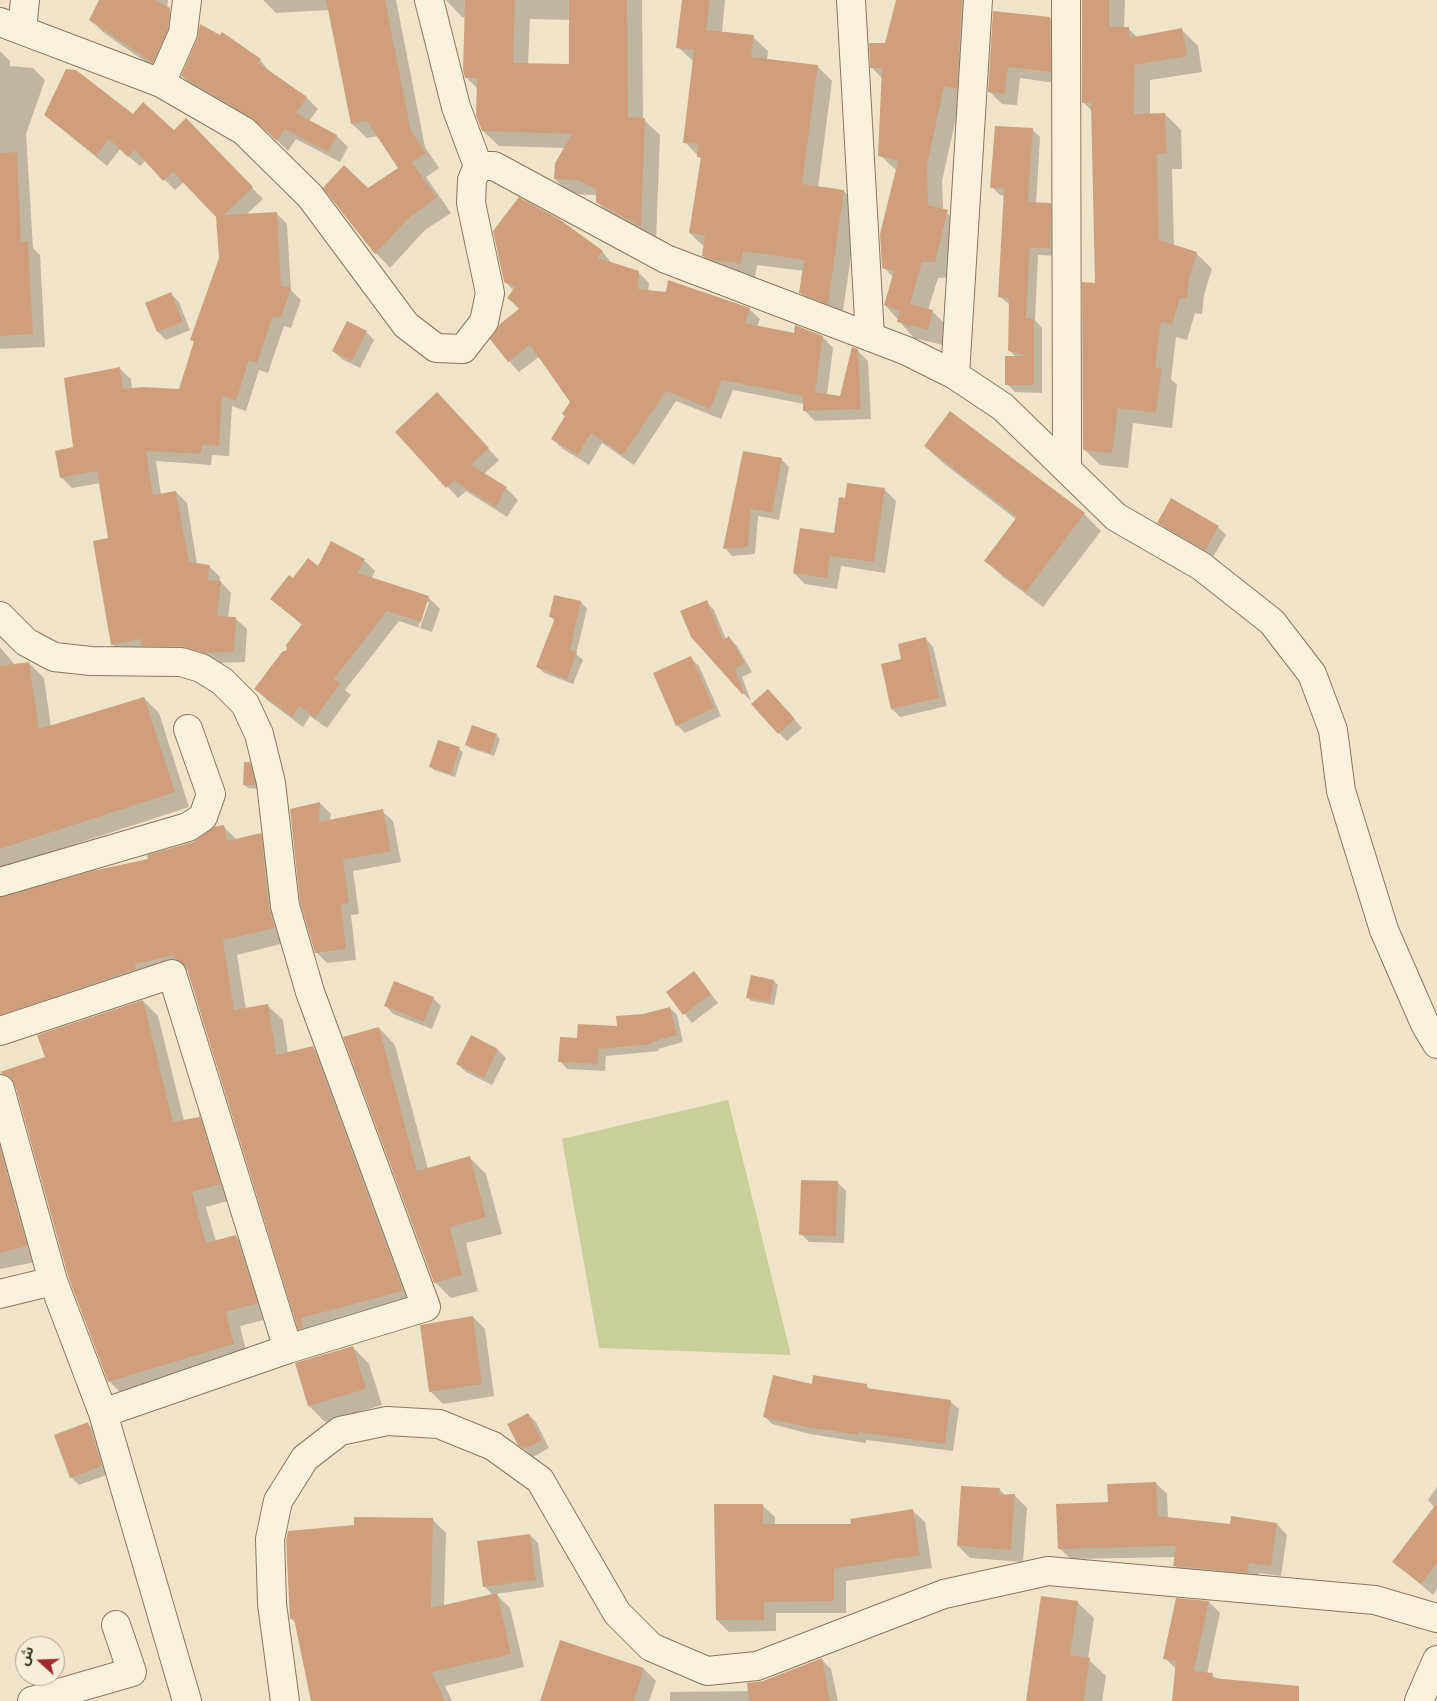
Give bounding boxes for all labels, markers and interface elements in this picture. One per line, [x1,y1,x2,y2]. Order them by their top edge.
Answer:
north arrow [15,1636,65,1686]
text: ش [15,1644,38,1668]

